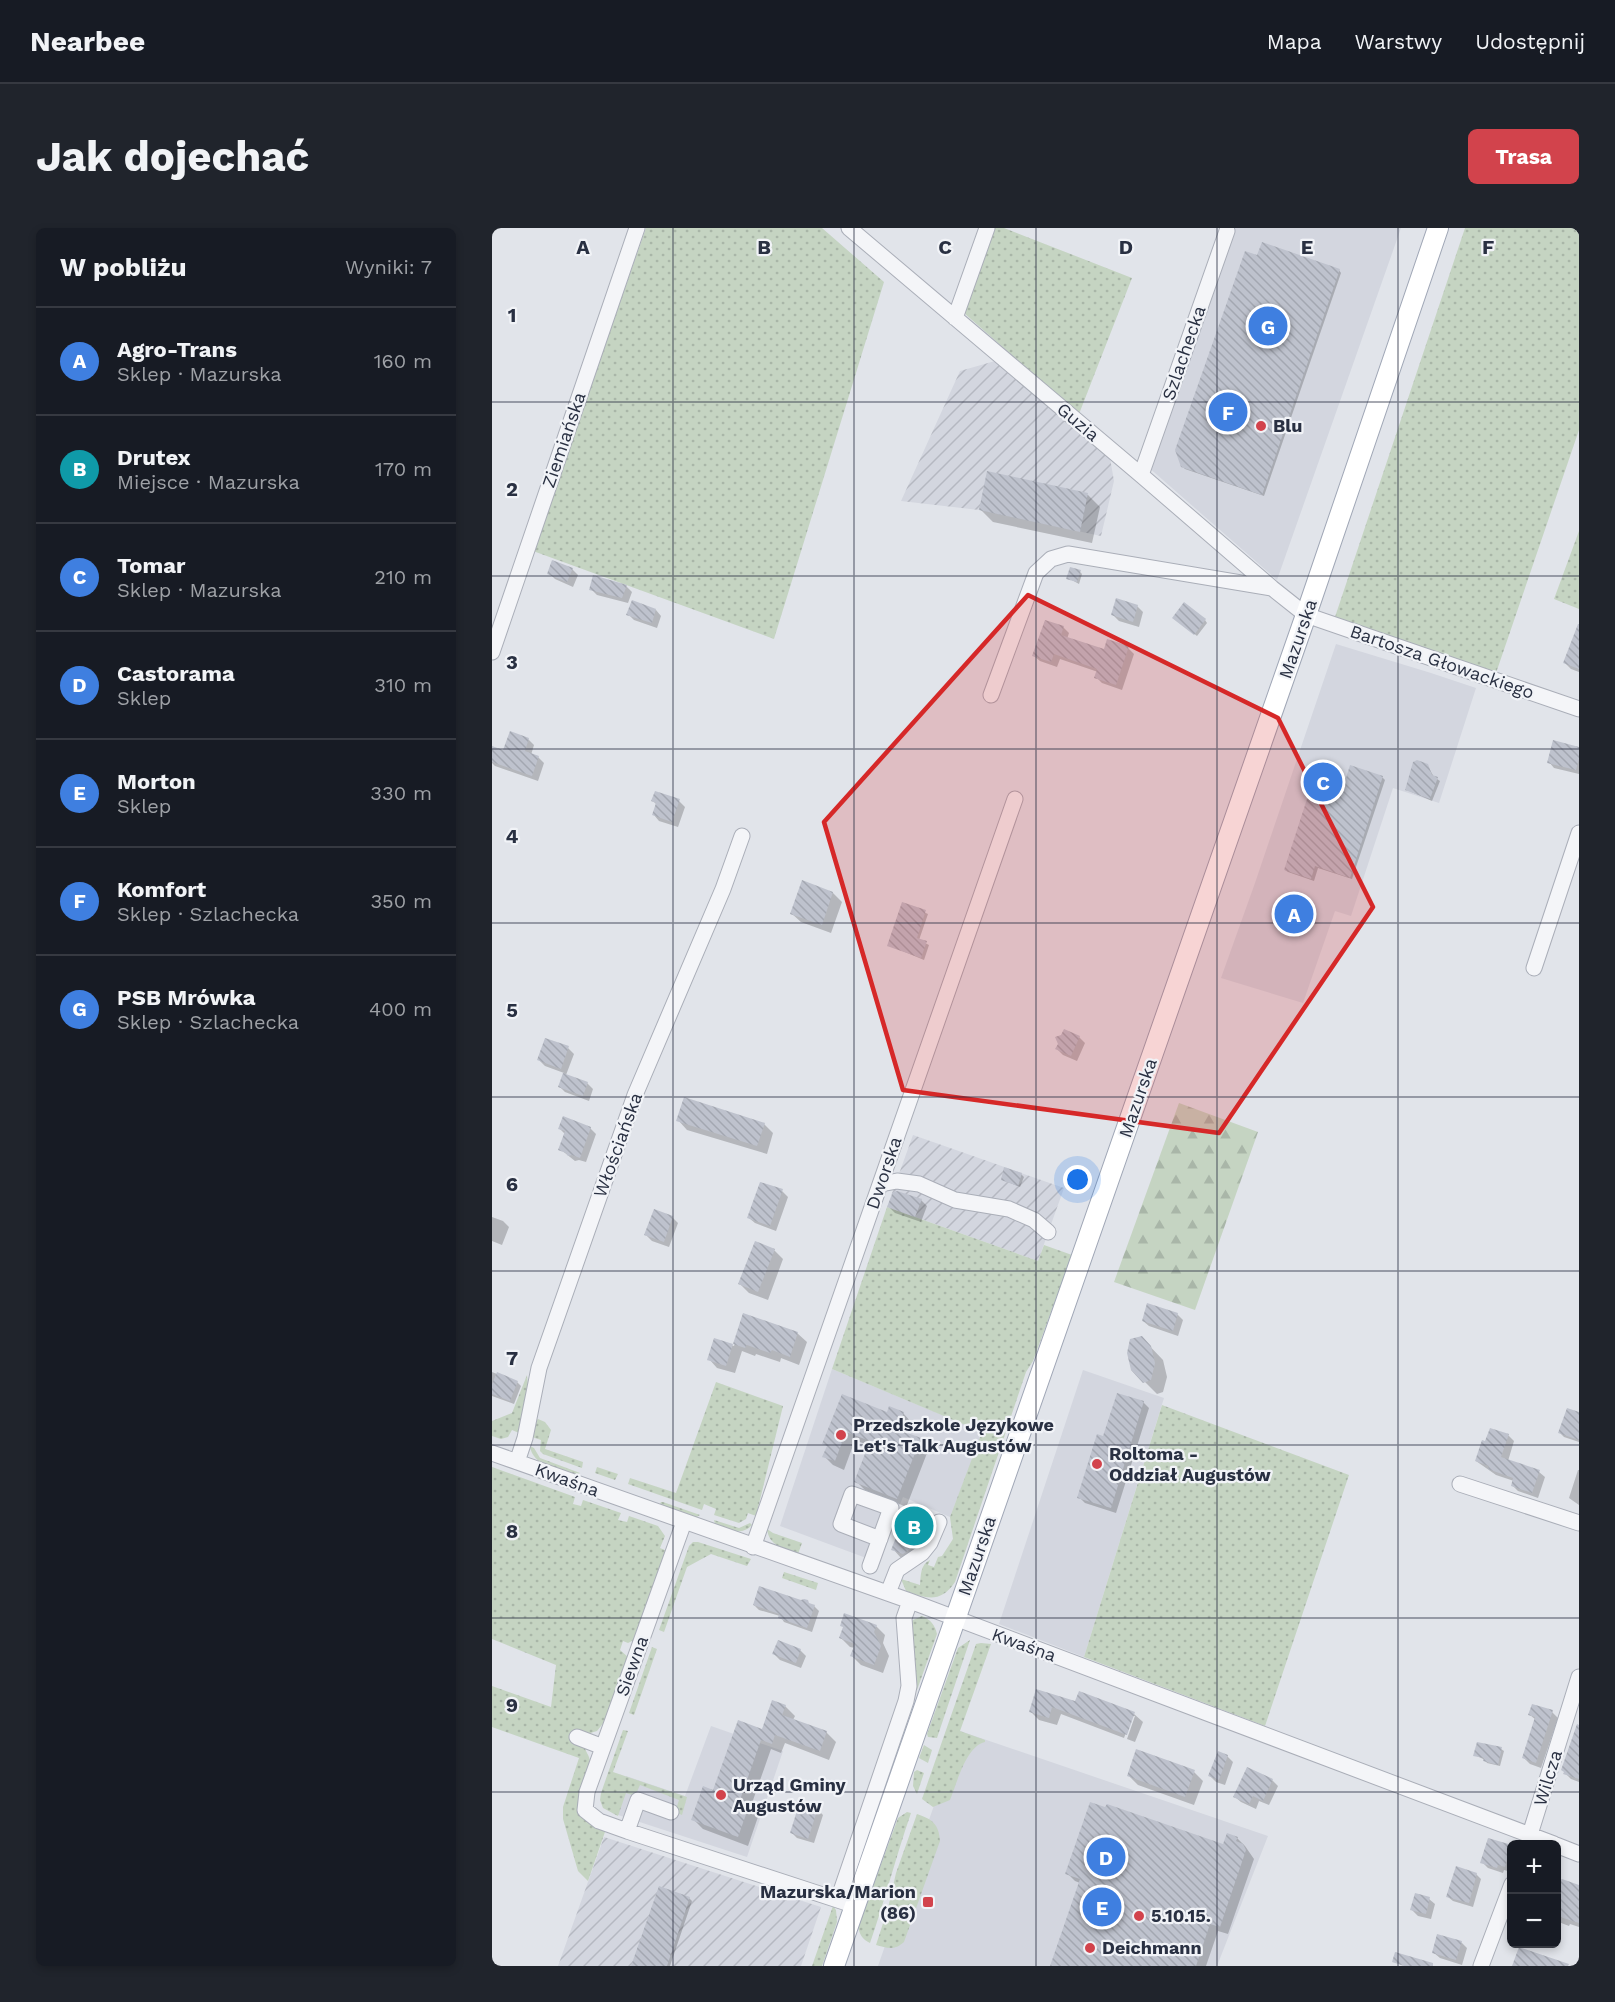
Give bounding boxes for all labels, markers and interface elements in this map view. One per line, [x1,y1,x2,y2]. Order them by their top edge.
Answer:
text: Nearbee [30,25,145,58]
text: Mapa [1267,29,1322,54]
text: Warstwy [1355,29,1442,54]
text: Udostępnij [1475,29,1585,54]
button: Trasa [1468,129,1579,184]
text: Jak dojechać [36,132,309,181]
text: A [576,235,590,259]
text: B [757,235,771,259]
text: C [938,235,952,259]
text: D [1119,235,1133,259]
text: E [1301,235,1313,259]
text: F [1482,235,1494,259]
text: W pobliżu [60,252,187,282]
text: Wyniki: 7 [345,255,432,279]
text: 1 [508,303,516,327]
street label: Szlachecka [1158,303,1210,403]
pin: G [1248,304,1288,348]
text: Agro-Trans [117,337,237,362]
text: A [73,349,86,373]
text: 160 m [374,349,432,373]
text: Sklep · Mazurska [117,362,282,386]
street label: Ziemiańska [537,389,590,490]
pin: F [1208,390,1248,435]
street label: Guzia [1053,398,1104,445]
place label: Blu [1273,415,1302,436]
marker: Blu [1254,419,1268,433]
text: Drutex [117,445,191,470]
text: B [73,457,86,481]
text: 170 m [375,457,432,481]
text: Miejsce · Mazurska [117,470,300,494]
text: 2 [506,477,518,501]
text: Tomar [117,553,185,578]
text: C [73,565,86,589]
text: 210 m [374,565,432,589]
text: Sklep · Mazurska [117,578,282,602]
street label: Mazurska [1274,596,1321,681]
street label: Bartosza Głowackiego [1347,620,1537,703]
text: 3 [506,650,518,674]
text: Castorama [117,661,235,686]
text: D [72,673,87,697]
text: 310 m [374,673,432,697]
text: Sklep [117,686,171,710]
pin: C [1304,760,1342,804]
text: Morton [117,769,196,794]
text: E [73,781,86,805]
text: 330 m [370,781,432,805]
text: Sklep [117,794,171,818]
text: 4 [506,824,519,848]
text: Komfort [117,877,206,902]
text: F [73,889,86,913]
text: 350 m [370,889,432,913]
pin: A [1274,892,1314,936]
text: Sklep · Szlachecka [117,902,299,926]
text: PSB Mrówka [117,985,256,1010]
text: G [72,997,87,1021]
text: 400 m [369,997,432,1021]
text: 5 [506,998,518,1022]
text: Sklep · Szlachecka [117,1010,299,1034]
street label: Mazurska [1114,1055,1161,1140]
street label: Włościańska [589,1090,646,1200]
street label: Dworska [861,1134,906,1212]
your location [1063,1165,1092,1194]
text: 6 [506,1172,518,1196]
text: 7 [506,1346,518,1370]
place label: Przedszkole Językowe Let's Talk Augustów [853,1414,1054,1456]
marker: Przedszkole Językowe Let's Talk Augustów [834,1428,848,1442]
place label: Roltoma - Oddział Augustów [1109,1443,1271,1485]
marker: Roltoma - Oddział Augustów [1090,1457,1104,1471]
street label: Kwaśna [532,1458,602,1501]
pin: B [894,1504,934,1548]
street label: Mazurska [953,1513,1000,1598]
text: 8 [506,1519,518,1543]
street label: Kwaśna [989,1623,1059,1666]
street label: Siewna [611,1633,652,1699]
text: 9 [506,1693,518,1717]
street label: Wilcza [1529,1747,1566,1808]
place label: Urząd Gminy Augustów [733,1774,847,1816]
marker: Urząd Gminy Augustów [714,1788,728,1802]
pin: D [1086,1834,1126,1880]
map controls [1507,1840,1561,1948]
button: + [1507,1840,1561,1894]
place label: Mazurska/Marion (86) [760,1881,916,1923]
pin: E [1082,1884,1122,1930]
button: − [1507,1894,1561,1948]
marker: Mazurska/Marion (86) [921,1895,935,1909]
place label: 5.10.15. [1151,1905,1211,1926]
marker: 5.10.15. [1132,1909,1146,1923]
place label: Deichmann [1102,1937,1202,1958]
marker: Deichmann [1083,1941,1097,1955]

